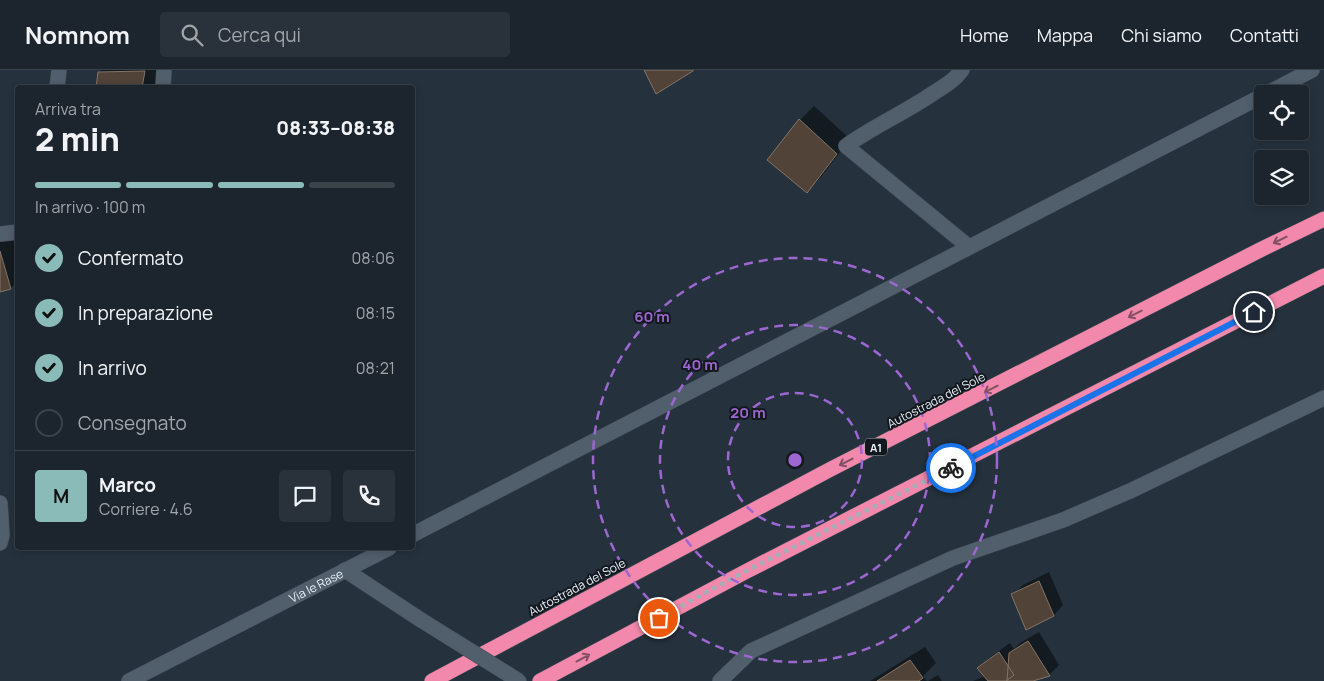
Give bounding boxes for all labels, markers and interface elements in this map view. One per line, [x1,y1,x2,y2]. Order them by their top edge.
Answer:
search box [160,12,510,57]
text: Nomnom [25,18,130,51]
icon: search [178,21,206,49]
text: Cerca qui [218,22,301,48]
text: Home [960,23,1009,47]
text: Mappa [1037,23,1093,47]
text: Chi siamo [1121,23,1202,47]
text: Contatti [1230,23,1299,47]
map controls [1254,85,1309,205]
button: locate [1254,85,1309,140]
text: Arriva tra [35,98,101,120]
text: 08:33–08:38 [276,115,395,141]
text: 2 min [35,117,120,161]
button: layers [1254,150,1309,205]
text: In arrivo · 100 m [35,196,145,218]
one-way arrow [1273,236,1288,246]
icon: check [35,244,63,272]
text: Confermato [78,245,184,271]
text: 08:06 [351,247,395,269]
pin [1233,291,1275,333]
icon: home [1240,298,1268,326]
icon: check [35,299,63,327]
text: In preparazione [78,300,213,326]
text: 08:15 [356,302,395,324]
text: 60 m [634,306,670,327]
one-way arrow [1128,310,1143,319]
icon: check [35,354,63,382]
text: 40 m [682,354,718,375]
text: In arrivo [78,355,147,381]
text: 08:21 [356,357,395,379]
street label: Autostrada del Sole [884,368,988,432]
one-way arrow [984,385,999,394]
text: 20 m [730,402,766,423]
text: Consegnato [78,410,187,436]
road number: A1 [865,438,887,456]
courier [926,443,976,493]
centre of rings [786,451,804,469]
icon: bike [937,454,965,482]
one-way arrow [839,458,854,467]
button: chat [279,470,331,522]
button: phone [343,470,395,522]
text: Marco [99,472,156,498]
text: M [53,483,69,509]
text: Corriere · 4.6 [99,498,193,520]
street label: Autostrada del Sole [525,554,629,620]
street label: Via le Rase [286,564,346,606]
pin [638,597,680,639]
icon: bag [645,604,673,632]
one-way arrow [575,653,590,662]

